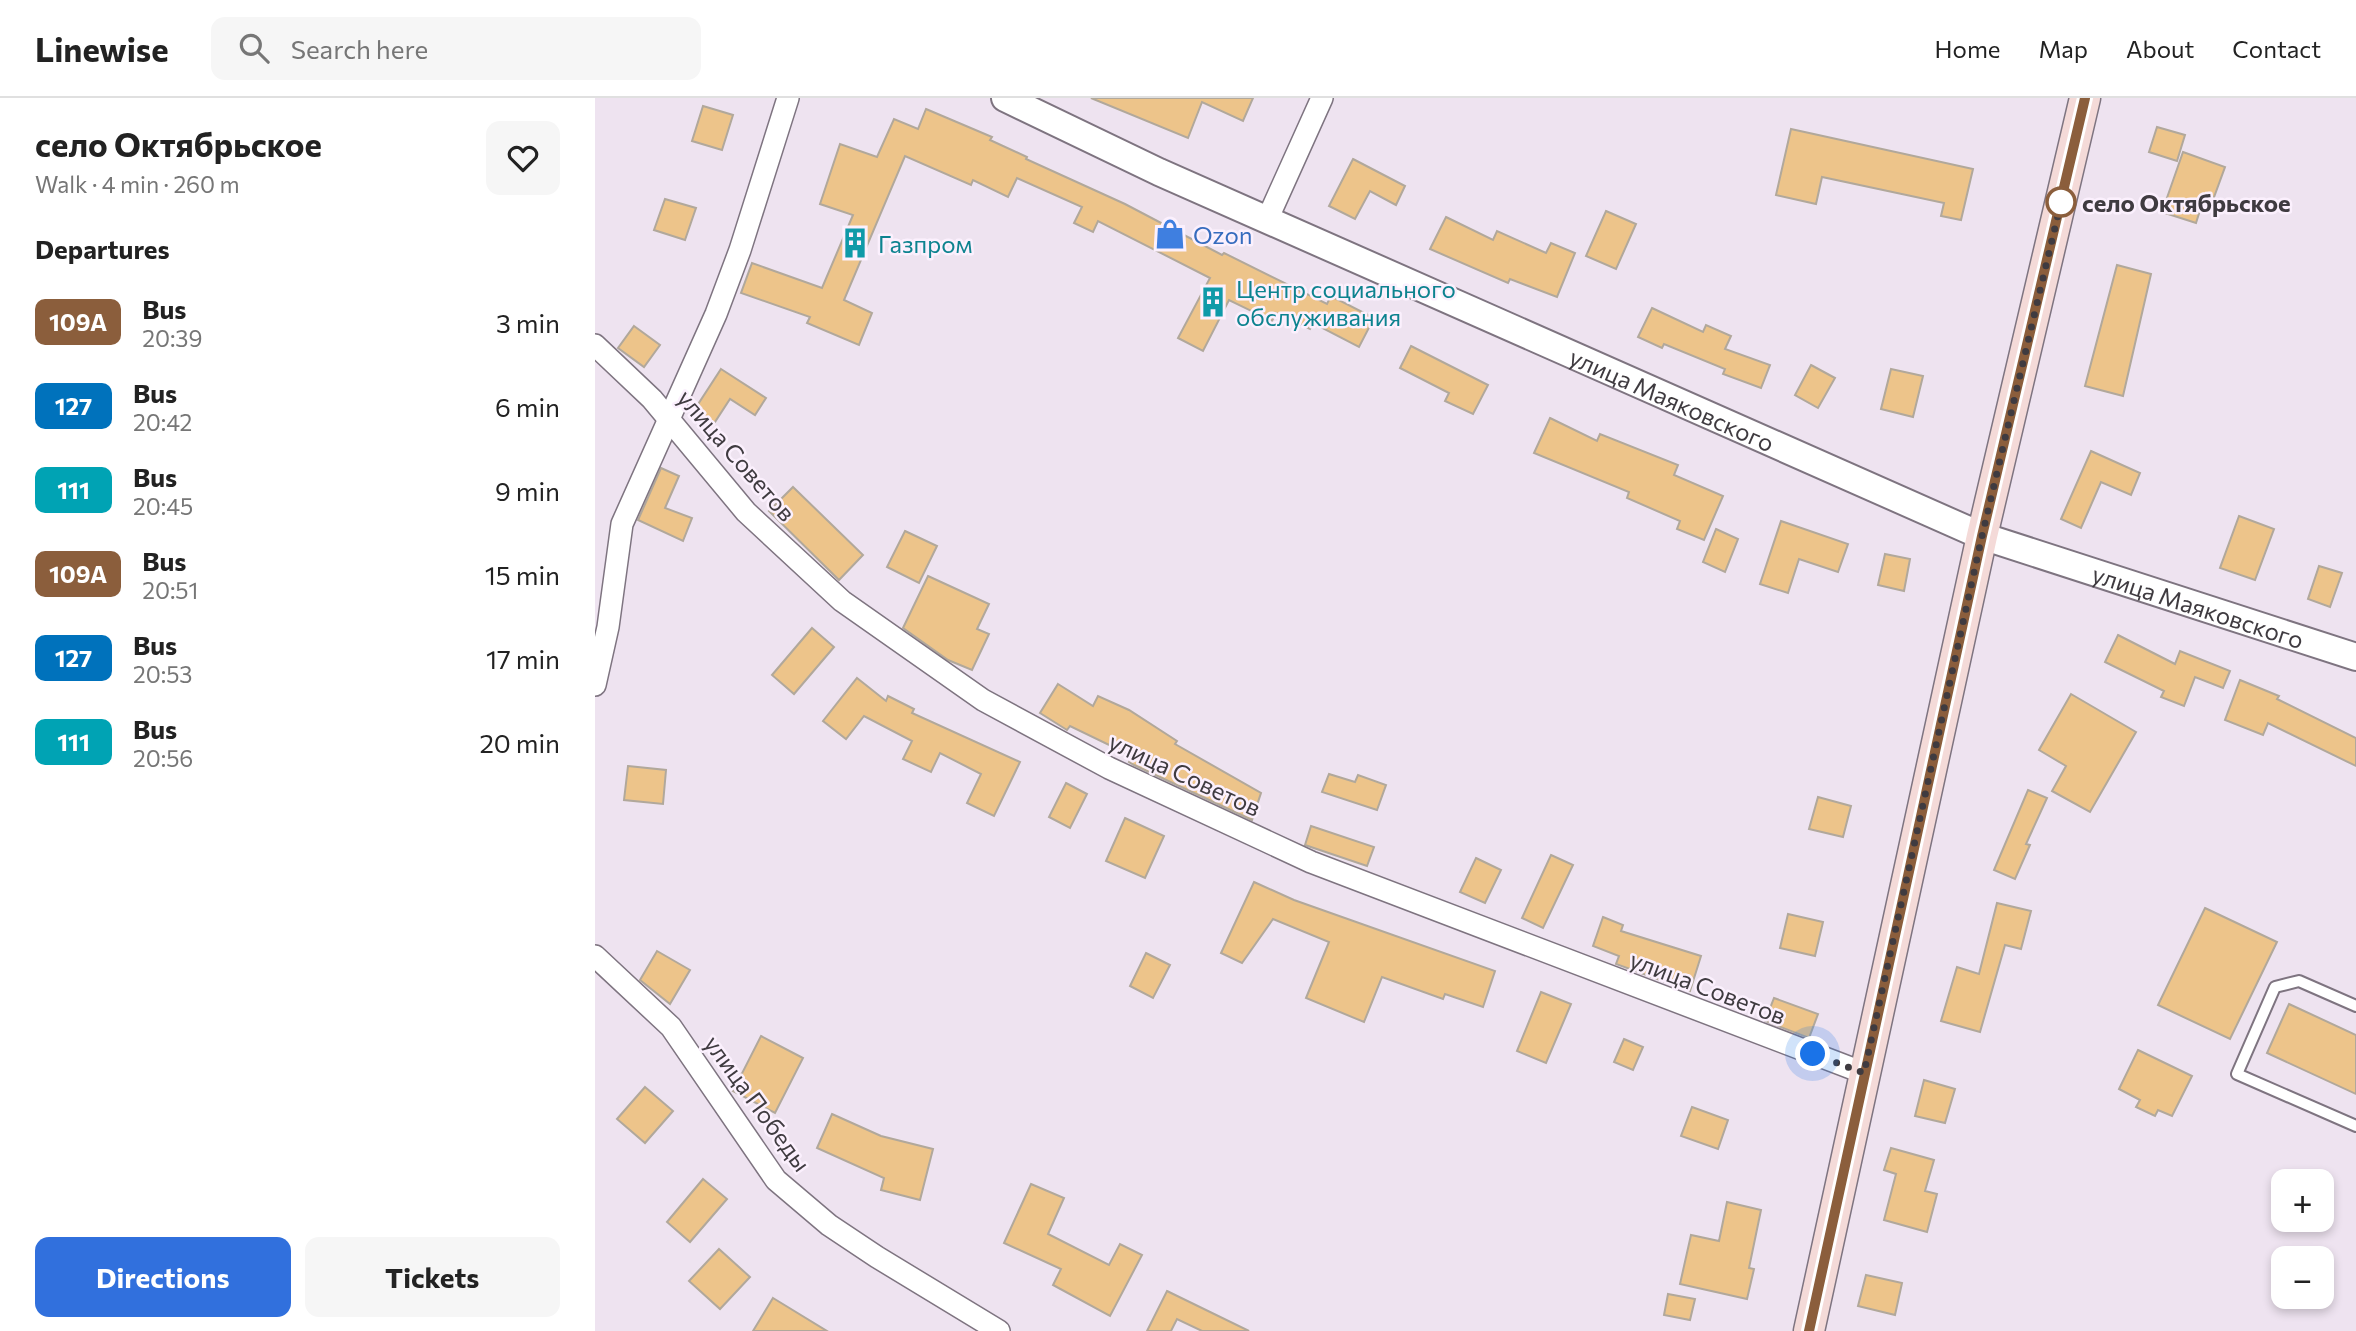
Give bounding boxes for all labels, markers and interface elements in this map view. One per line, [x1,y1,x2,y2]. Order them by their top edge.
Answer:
search box [211,17,701,80]
text: Linewise [35,28,169,69]
icon: search [235,29,273,67]
text: Search here [291,33,428,64]
text: Home [1935,34,2001,63]
text: Map [2039,34,2088,63]
text: About [2126,34,2194,63]
text: Contact [2232,34,2321,63]
button: heart [486,121,560,195]
text: село Октябрьское [35,123,322,164]
text: Walk · 4 min · 260 m [35,170,240,198]
marker: село Октябрьское [2046,187,2076,217]
place label: село Октябрьское [2082,188,2291,217]
shop icon: Ozon [1153,217,1187,251]
place label: Ozon [1193,220,1253,249]
building icon: Газпром [838,226,872,260]
place label: Газпром [878,229,973,258]
text: Departures [35,233,170,264]
place label: Центр социального обслуживания [1236,274,1456,331]
building icon: Центр социального обслуживания [1196,285,1230,319]
text: Bus [142,293,186,324]
text: 109А [49,307,107,336]
text: 3 min [496,307,560,338]
text: 20:39 [142,324,202,352]
street label: улица Маяковского [1565,341,1779,457]
text: Bus [133,377,177,408]
street label: улица Советов [672,383,802,527]
text: 127 [55,391,92,420]
text: 6 min [495,391,560,422]
text: 20:42 [133,408,192,436]
text: Bus [133,461,177,492]
text: 111 [57,475,90,504]
text: 9 min [495,475,560,506]
text: 20:45 [133,492,193,520]
text: Bus [142,545,186,576]
street label: улица Маяковского [2089,558,2308,654]
text: 109А [49,559,107,588]
text: 15 min [485,559,560,590]
text: 20:51 [142,576,198,604]
text: Bus [133,629,177,660]
text: 127 [55,643,92,672]
text: 17 min [486,643,560,674]
text: 20:53 [133,660,192,688]
text: Bus [133,713,177,744]
street label: улица Советов [1104,726,1266,822]
text: 111 [57,727,90,756]
text: 20 min [479,727,560,758]
text: 20:56 [133,744,193,772]
street label: улица Советов [1626,944,1790,1030]
street label: улица Победы [699,1029,817,1177]
your location [1795,1036,1830,1071]
map controls [2271,1169,2334,1309]
button: + [2271,1169,2334,1232]
button: Directions [35,1237,291,1317]
button: Tickets [305,1237,560,1317]
button: − [2271,1246,2334,1309]

